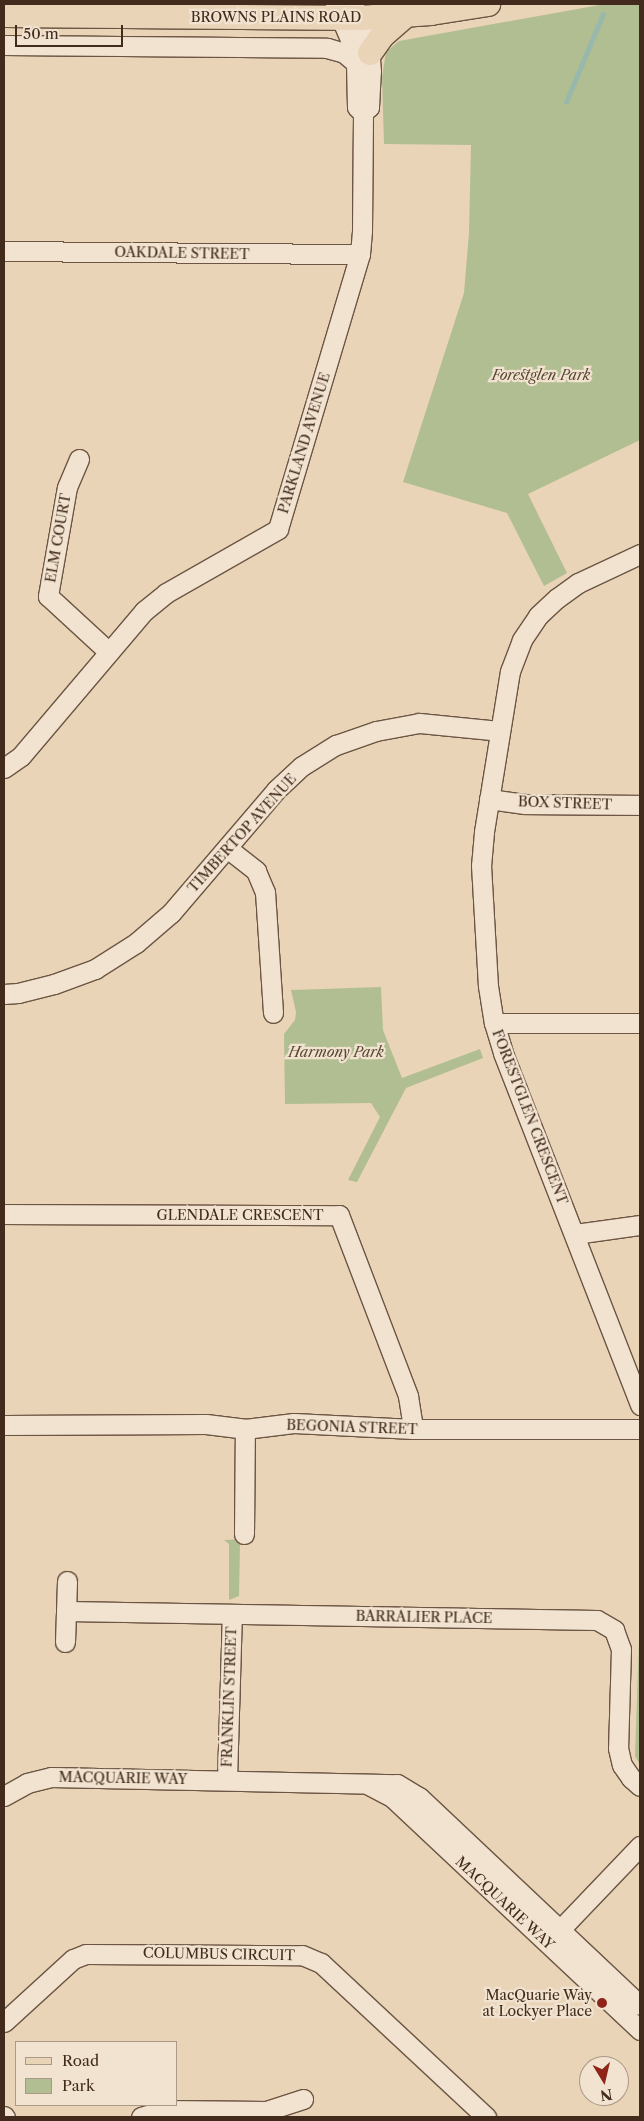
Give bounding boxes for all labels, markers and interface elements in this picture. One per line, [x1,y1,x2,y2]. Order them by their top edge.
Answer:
street label: BROWNS PLAINS ROAD [191,9,361,25]
scale bar [18,15,125,47]
text: 50 m [23,24,59,43]
street label: OAKDALE STREET [114,243,250,263]
park label: Forestglen Park [492,367,590,383]
street label: PARKLAND AVENUE [274,370,334,516]
street label: ELM COURT [42,492,74,584]
street label: TIMBERTOP AVENUE [184,770,300,896]
street label: BOX STREET [517,793,613,813]
street label: FORESTGLEN CRESCENT [489,1027,571,1207]
park label: Harmony Park [288,1044,384,1060]
street label: GLENDALE CRESCENT [156,1207,324,1223]
street label: BEGONIA STREET [286,1416,418,1438]
street label: BARRALIER PLACE [355,1607,493,1627]
street label: FRANKLIN STREET [218,1626,240,1768]
street label: MACQUARIE WAY [58,1768,188,1788]
street label: MACQUARIE WAY [452,1853,558,1953]
street label: COLUMBUS CIRCUIT [143,1944,295,1964]
place label: MacQuarie Way at Lockyer Place [482,1987,592,2020]
marker: MacQuarie Way at Lockyer Place [596,1997,608,2009]
legend [15,2041,178,2106]
text: Road [62,2051,99,2070]
north arrow [579,2056,629,2106]
text: Park [62,2076,95,2095]
text: N [599,2085,614,2105]

